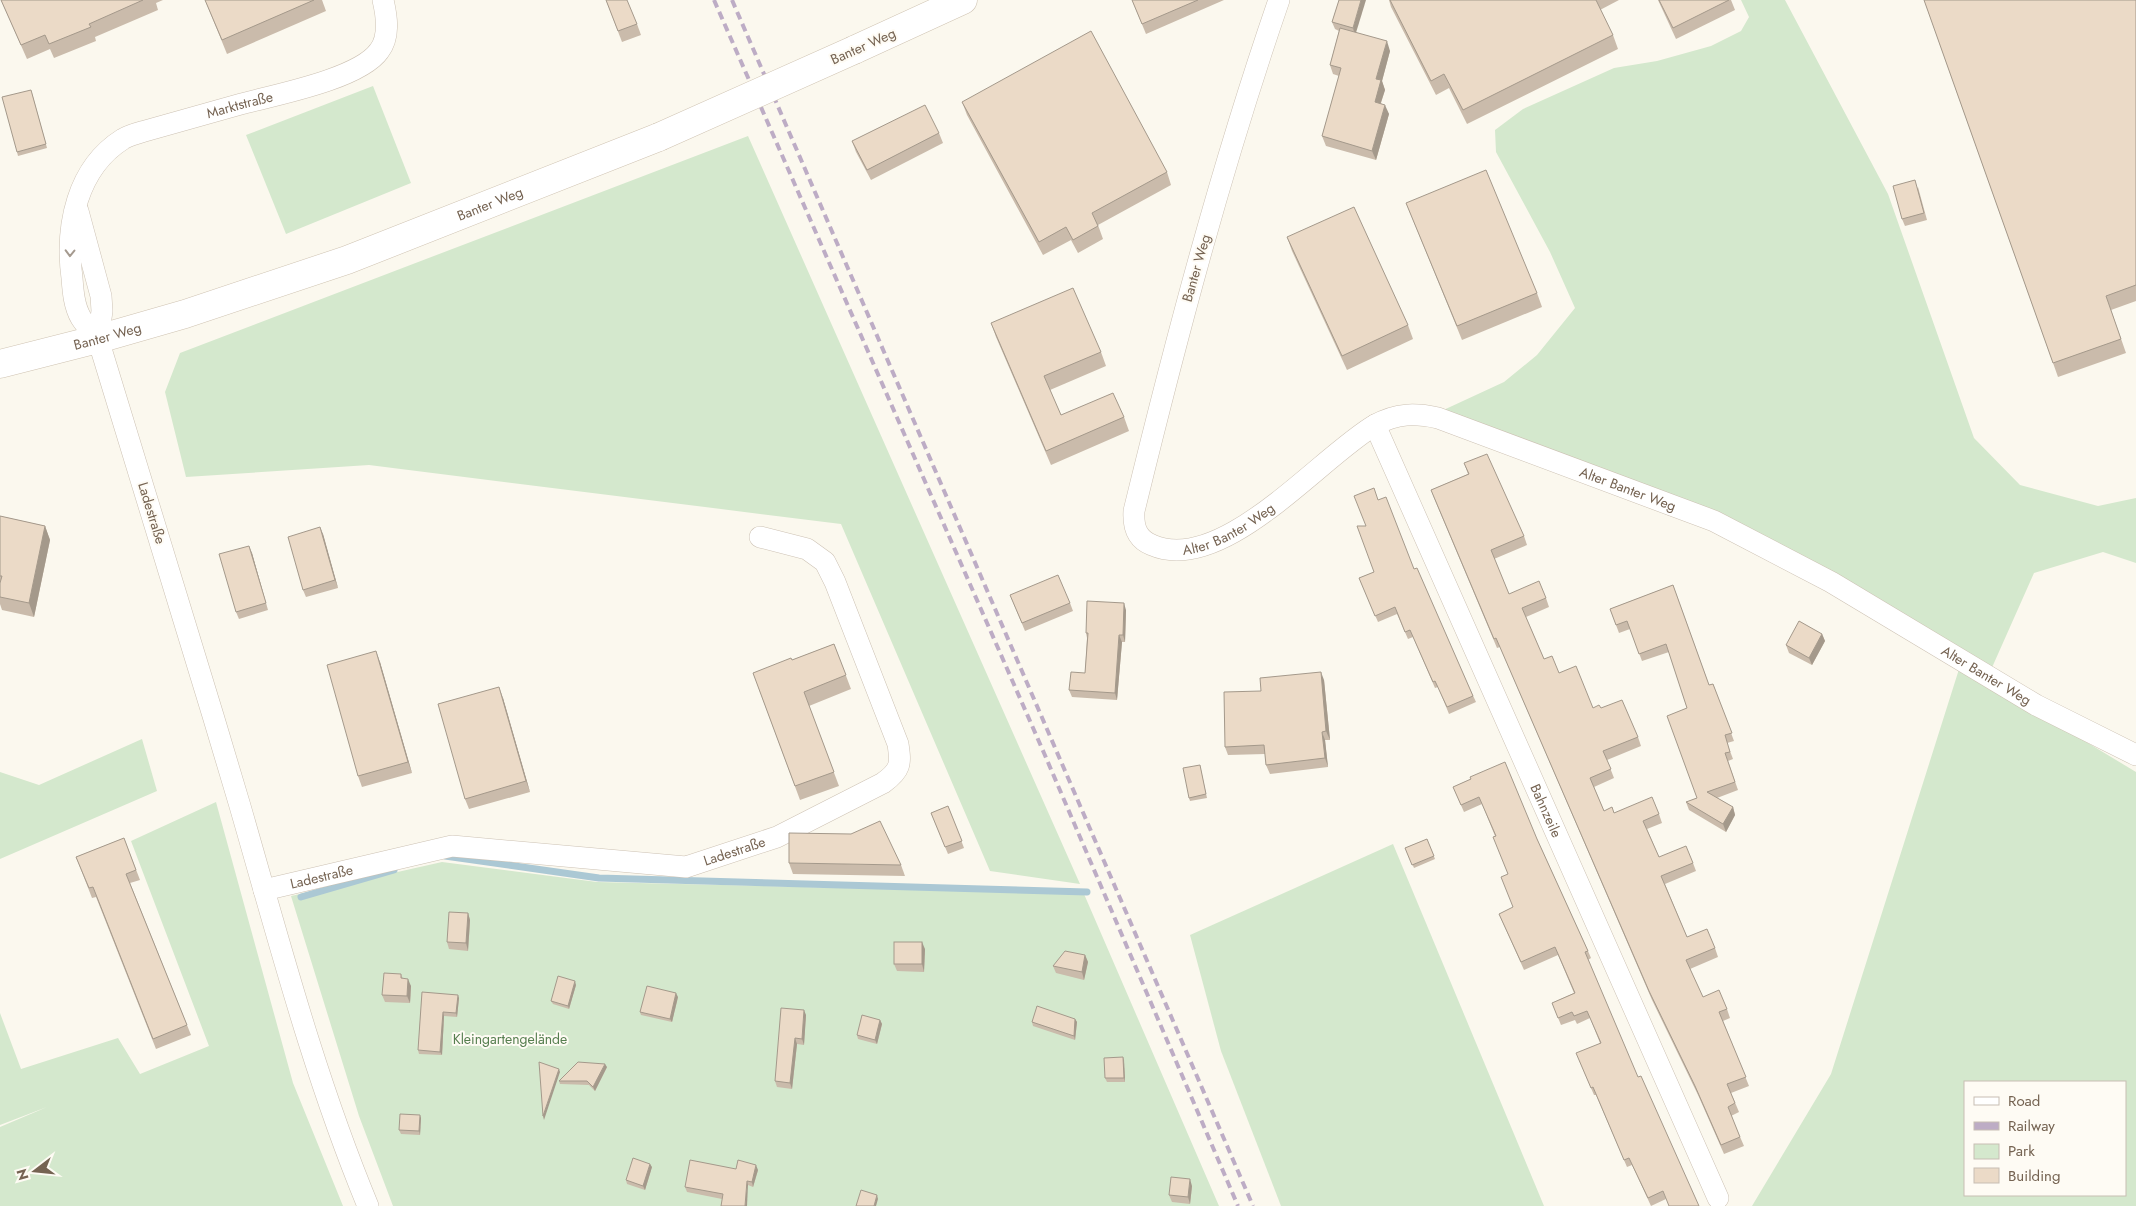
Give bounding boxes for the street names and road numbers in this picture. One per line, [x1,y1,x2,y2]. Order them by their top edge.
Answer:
street label: Banter Weg [827,23,899,69]
street label: Marktstraße [204,87,275,123]
street label: Banter Weg [454,182,526,226]
street label: Banter Weg [1177,232,1215,304]
street label: Banter Weg [71,317,144,355]
street label: Alter Banter Weg [1577,462,1679,516]
street label: Ladestraße [133,480,171,546]
street label: Alter Banter Weg [1181,498,1279,560]
street label: Alter Banter Weg [1938,641,2035,710]
street label: Bahnzeile [1525,781,1567,841]
street label: Ladestraße [701,832,768,871]
street label: Ladestraße [288,860,355,894]

